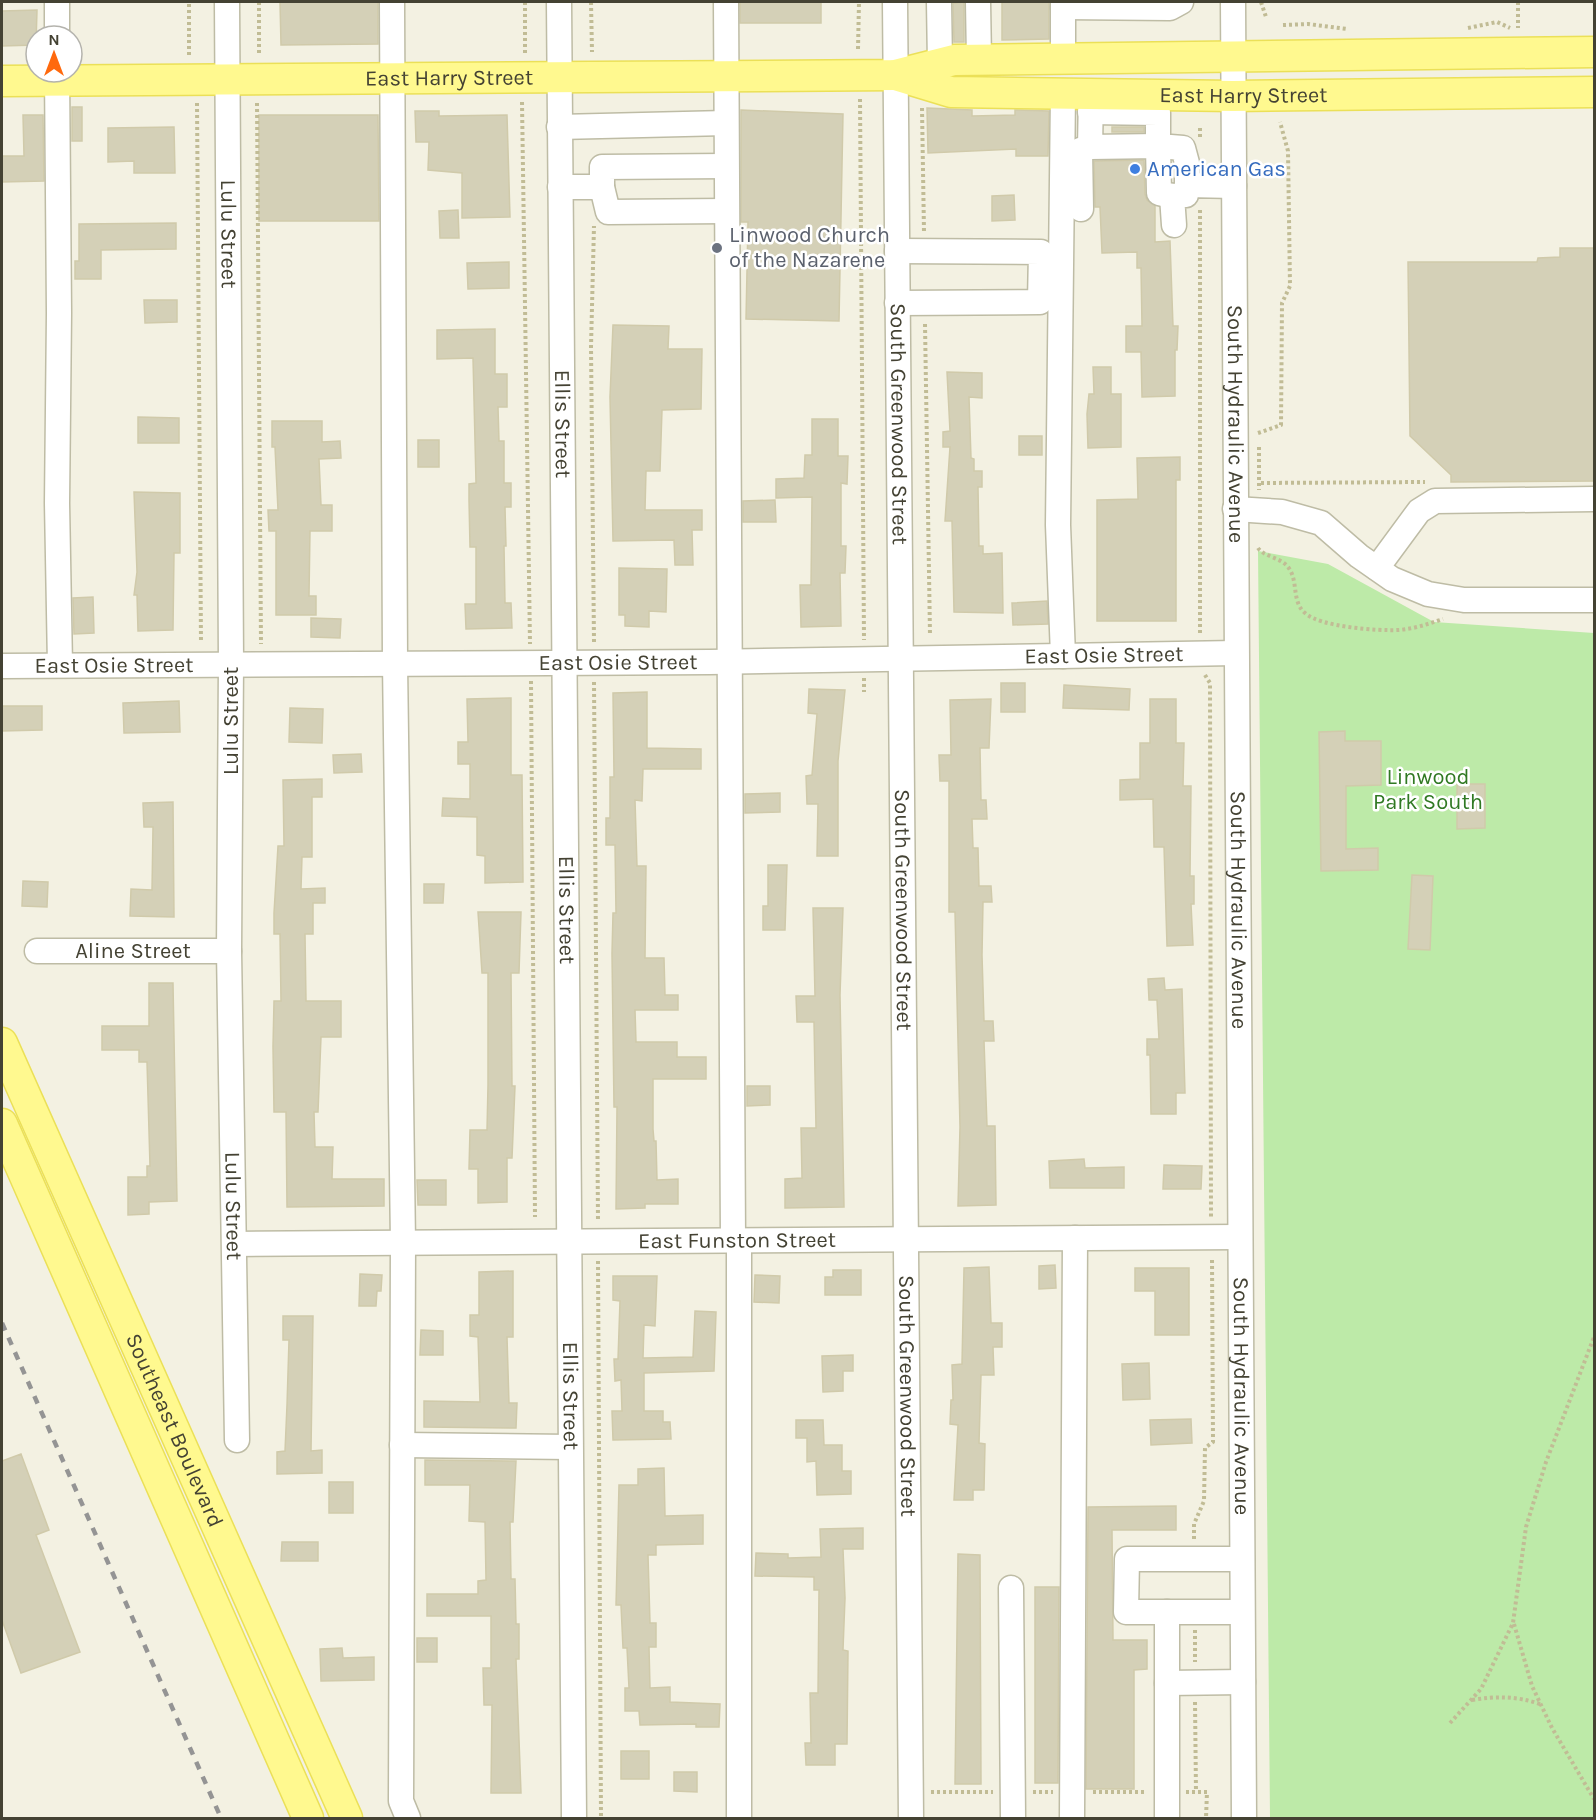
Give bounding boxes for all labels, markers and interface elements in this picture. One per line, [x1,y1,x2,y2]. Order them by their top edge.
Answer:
north arrow [24,24,84,84]
text: N [48,30,60,49]
street label: East Harry Street [365,64,533,92]
street label: East Harry Street [1159,82,1328,109]
place label: American Gas [1147,156,1286,182]
marker: American Gas [1128,162,1142,176]
street label: Lulu Street [215,180,242,288]
place label: Linwood Church of the Nazarene [729,222,890,273]
marker: Linwood Church of the Nazarene [710,241,724,255]
street label: South Greenwood Street [885,303,913,545]
street label: South Hydraulic Avenue [1222,305,1249,543]
street label: Ellis Street [549,370,576,478]
street label: East Osie Street [1024,641,1184,670]
street label: East Osie Street [538,649,698,676]
street label: East Osie Street [34,652,194,679]
street label: Lulu Street [218,667,244,775]
park label: Linwood Park South [1373,764,1483,815]
street label: South Greenwood Street [889,789,917,1031]
street label: South Hydraulic Avenue [1225,791,1252,1029]
street label: Ellis Street [553,856,580,964]
street label: Aline Street [75,938,191,964]
street label: Lulu Street [219,1151,247,1261]
street label: East Funston Street [638,1227,836,1254]
street label: South Greenwood Street [893,1275,921,1517]
street label: South Hydraulic Avenue [1228,1277,1255,1515]
street label: Southeast Boulevard [120,1329,229,1531]
street label: Ellis Street [557,1342,584,1450]

